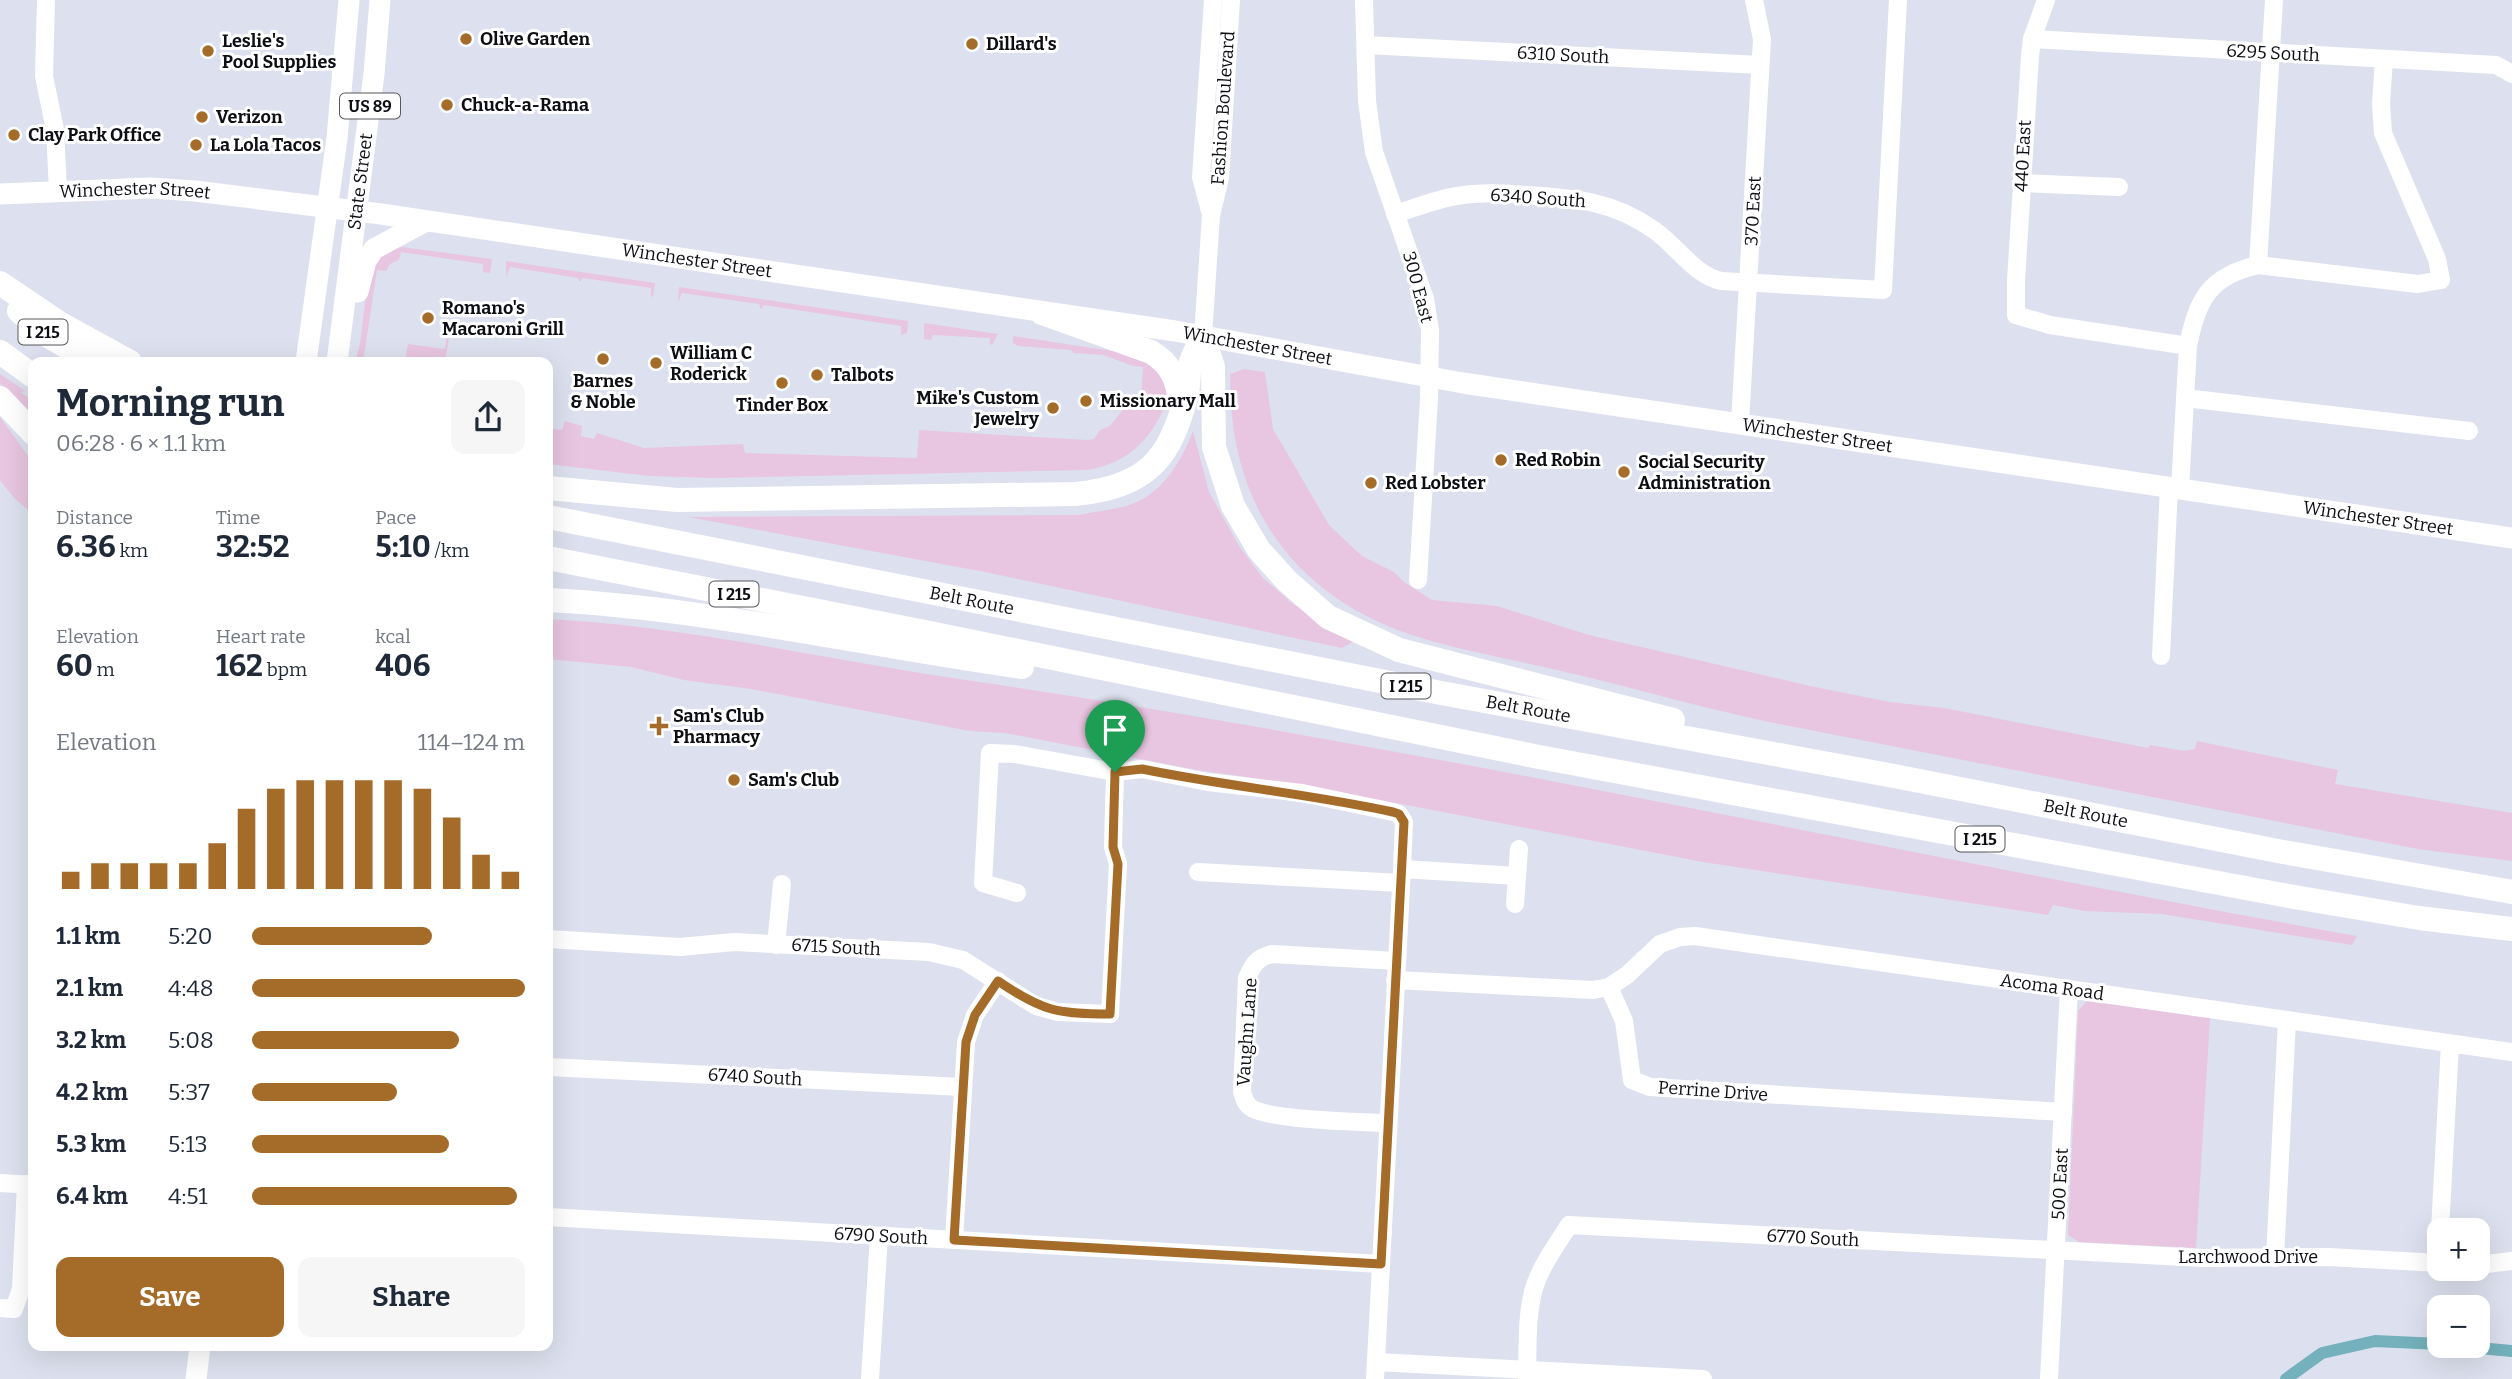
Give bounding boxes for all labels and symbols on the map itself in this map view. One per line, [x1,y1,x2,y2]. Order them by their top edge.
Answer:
place label: Olive Garden [480,28,591,50]
place label: Leslie's Pool Supplies [222,30,336,73]
street label: Fashion Boulevard [1207,30,1239,186]
marker: Olive Garden [458,31,474,47]
place label: Dillard's [986,33,1057,55]
marker: Dillard's [964,36,980,52]
street label: 6295 South [2226,40,2320,66]
street label: 6310 South [1516,42,1610,68]
marker: Leslie's Pool Supplies [200,43,216,59]
road number: US 89 [340,94,400,118]
place label: Chuck-a-Rama [461,94,589,116]
marker: Chuck-a-Rama [439,97,455,113]
place label: Verizon [216,106,283,128]
marker: Verizon [194,109,210,125]
street label: 440 East [2010,119,2036,193]
place label: Clay Park Office [28,124,161,146]
marker: Clay Park Office [6,127,22,143]
street label: State Street [343,131,377,231]
place label: La Lola Tacos [210,134,321,156]
marker: La Lola Tacos [188,137,204,153]
street label: 370 East [1740,175,1766,246]
street label: Winchester Street [59,177,212,204]
street label: 6340 South [1489,184,1587,212]
street label: Winchester Street [620,239,774,283]
street label: 300 East [1398,249,1438,325]
place label: Romano's Macaroni Grill [442,297,564,340]
marker: Romano's Macaroni Grill [420,310,436,326]
road number: I 215 [19,320,68,344]
street label: Winchester Street [1181,322,1334,370]
place label: William C Roderick [670,342,752,385]
marker: Barnes & Noble [595,351,611,367]
marker: William C Roderick [648,355,664,371]
place label: Talbots [831,364,894,386]
marker: Talbots [809,367,825,383]
place label: Barnes & Noble [570,370,636,413]
marker: Tinder Box [774,375,790,391]
place label: Mike's Custom Jewelry [916,387,1040,430]
place label: Missionary Mall [1100,390,1236,412]
marker: Missionary Mall [1078,393,1094,409]
place label: Tinder Box [736,394,829,416]
marker: Mike's Custom Jewelry [1045,400,1061,416]
street label: Winchester Street [1741,413,1894,457]
place label: Red Robin [1515,449,1601,471]
place label: Social Security Administration [1638,451,1771,494]
marker: Red Robin [1493,452,1509,468]
marker: Social Security Administration [1616,464,1632,480]
place label: Red Lobster [1385,472,1486,494]
marker: Red Lobster [1363,475,1379,491]
street label: Winchester Street [2302,496,2455,540]
street label: Belt Route [928,581,1016,620]
road number: I 215 [710,582,758,607]
road number: I 215 [1382,674,1430,698]
street label: Belt Route [1484,690,1573,728]
pin [1085,700,1145,772]
place label: Sam's Club Pharmacy [673,705,765,748]
marker: Sam's Club Pharmacy [651,718,667,734]
place label: Sam's Club [748,769,840,791]
marker: Sam's Club [726,772,742,788]
street label: Belt Route [2041,794,2130,832]
road number: I 215 [1955,826,2004,852]
street label: 6715 South [791,934,881,960]
street label: Acoma Road [1999,969,2106,1005]
street label: Vaughn Lane [1232,977,1262,1087]
street label: 6740 South [707,1064,803,1090]
street label: Perrine Drive [1657,1076,1769,1106]
street label: 500 East [2047,1147,2073,1221]
street label: 6790 South [833,1223,929,1249]
street label: 6770 South [1766,1225,1860,1251]
street label: Larchwood Drive [2178,1246,2318,1268]

